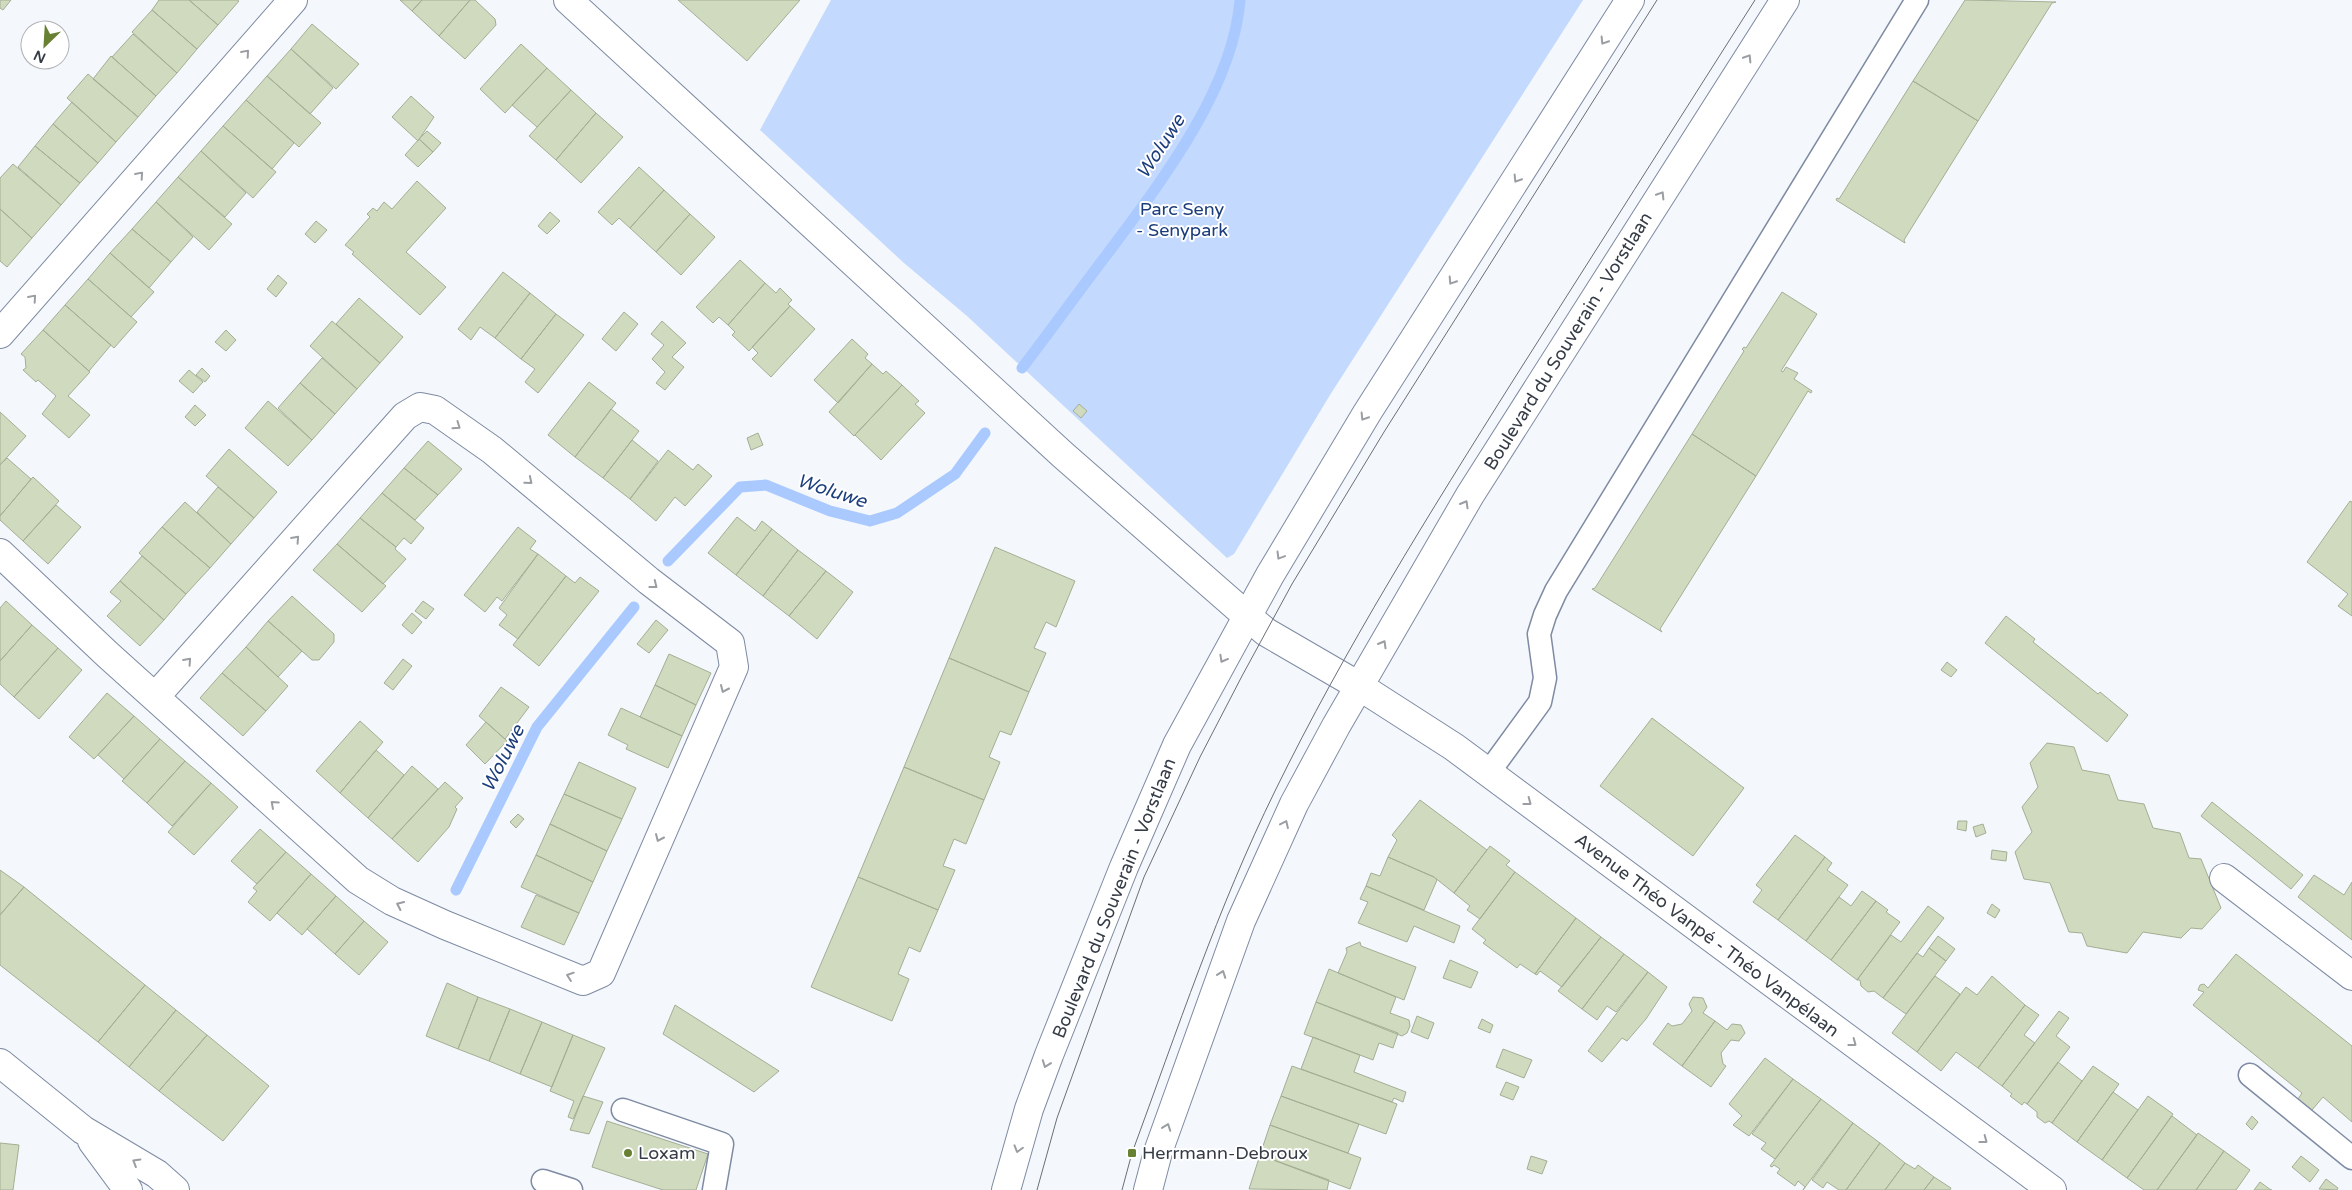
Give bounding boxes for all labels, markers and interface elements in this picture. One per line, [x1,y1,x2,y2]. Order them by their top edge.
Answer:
north arrow [20,20,70,70]
one-way arrow [1600,36,1610,45]
text: N [31,46,48,66]
one-way arrow [241,50,249,59]
one-way arrow [1742,54,1752,63]
water label: Woluwe [1132,109,1190,183]
one-way arrow [134,172,143,181]
one-way arrow [1514,173,1523,182]
one-way arrow [1655,191,1664,200]
park label: Parc Seny - Senypark [1136,198,1228,241]
street label: Boulevard du Souverain - Vorstlaan [1479,208,1657,474]
one-way arrow [1449,275,1459,284]
one-way arrow [27,294,36,303]
one-way arrow [1361,412,1371,421]
one-way arrow [451,420,461,429]
water label: Woluwe [794,469,870,513]
one-way arrow [523,476,532,484]
one-way arrow [1459,500,1469,509]
one-way arrow [290,536,299,545]
one-way arrow [1277,551,1287,560]
one-way arrow [648,579,658,588]
one-way arrow [1377,640,1387,649]
one-way arrow [1219,654,1229,663]
one-way arrow [182,657,191,666]
one-way arrow [720,685,730,693]
water label: Woluwe [477,720,530,795]
street label: Boulevard du Souverain - Vorstlaan [1048,755,1180,1041]
one-way arrow [1522,796,1531,804]
one-way arrow [270,801,279,810]
one-way arrow [1279,820,1289,829]
street label: Avenue Théo Vanpé - Théo Vanpélaan [1571,828,1843,1042]
one-way arrow [655,834,665,842]
one-way arrow [396,900,405,911]
one-way arrow [1216,970,1226,978]
one-way arrow [566,972,574,982]
one-way arrow [1847,1037,1857,1046]
one-way arrow [1041,1059,1051,1068]
one-way arrow [1161,1123,1171,1131]
one-way arrow [1978,1134,1988,1143]
place label: Loxam [638,1142,695,1164]
place label: Herrmann-Debroux [1142,1142,1308,1164]
one-way arrow [1013,1145,1023,1153]
marker: Loxam [622,1147,634,1159]
marker: Herrmann-Debroux [1126,1147,1138,1159]
one-way arrow [132,1158,141,1168]

